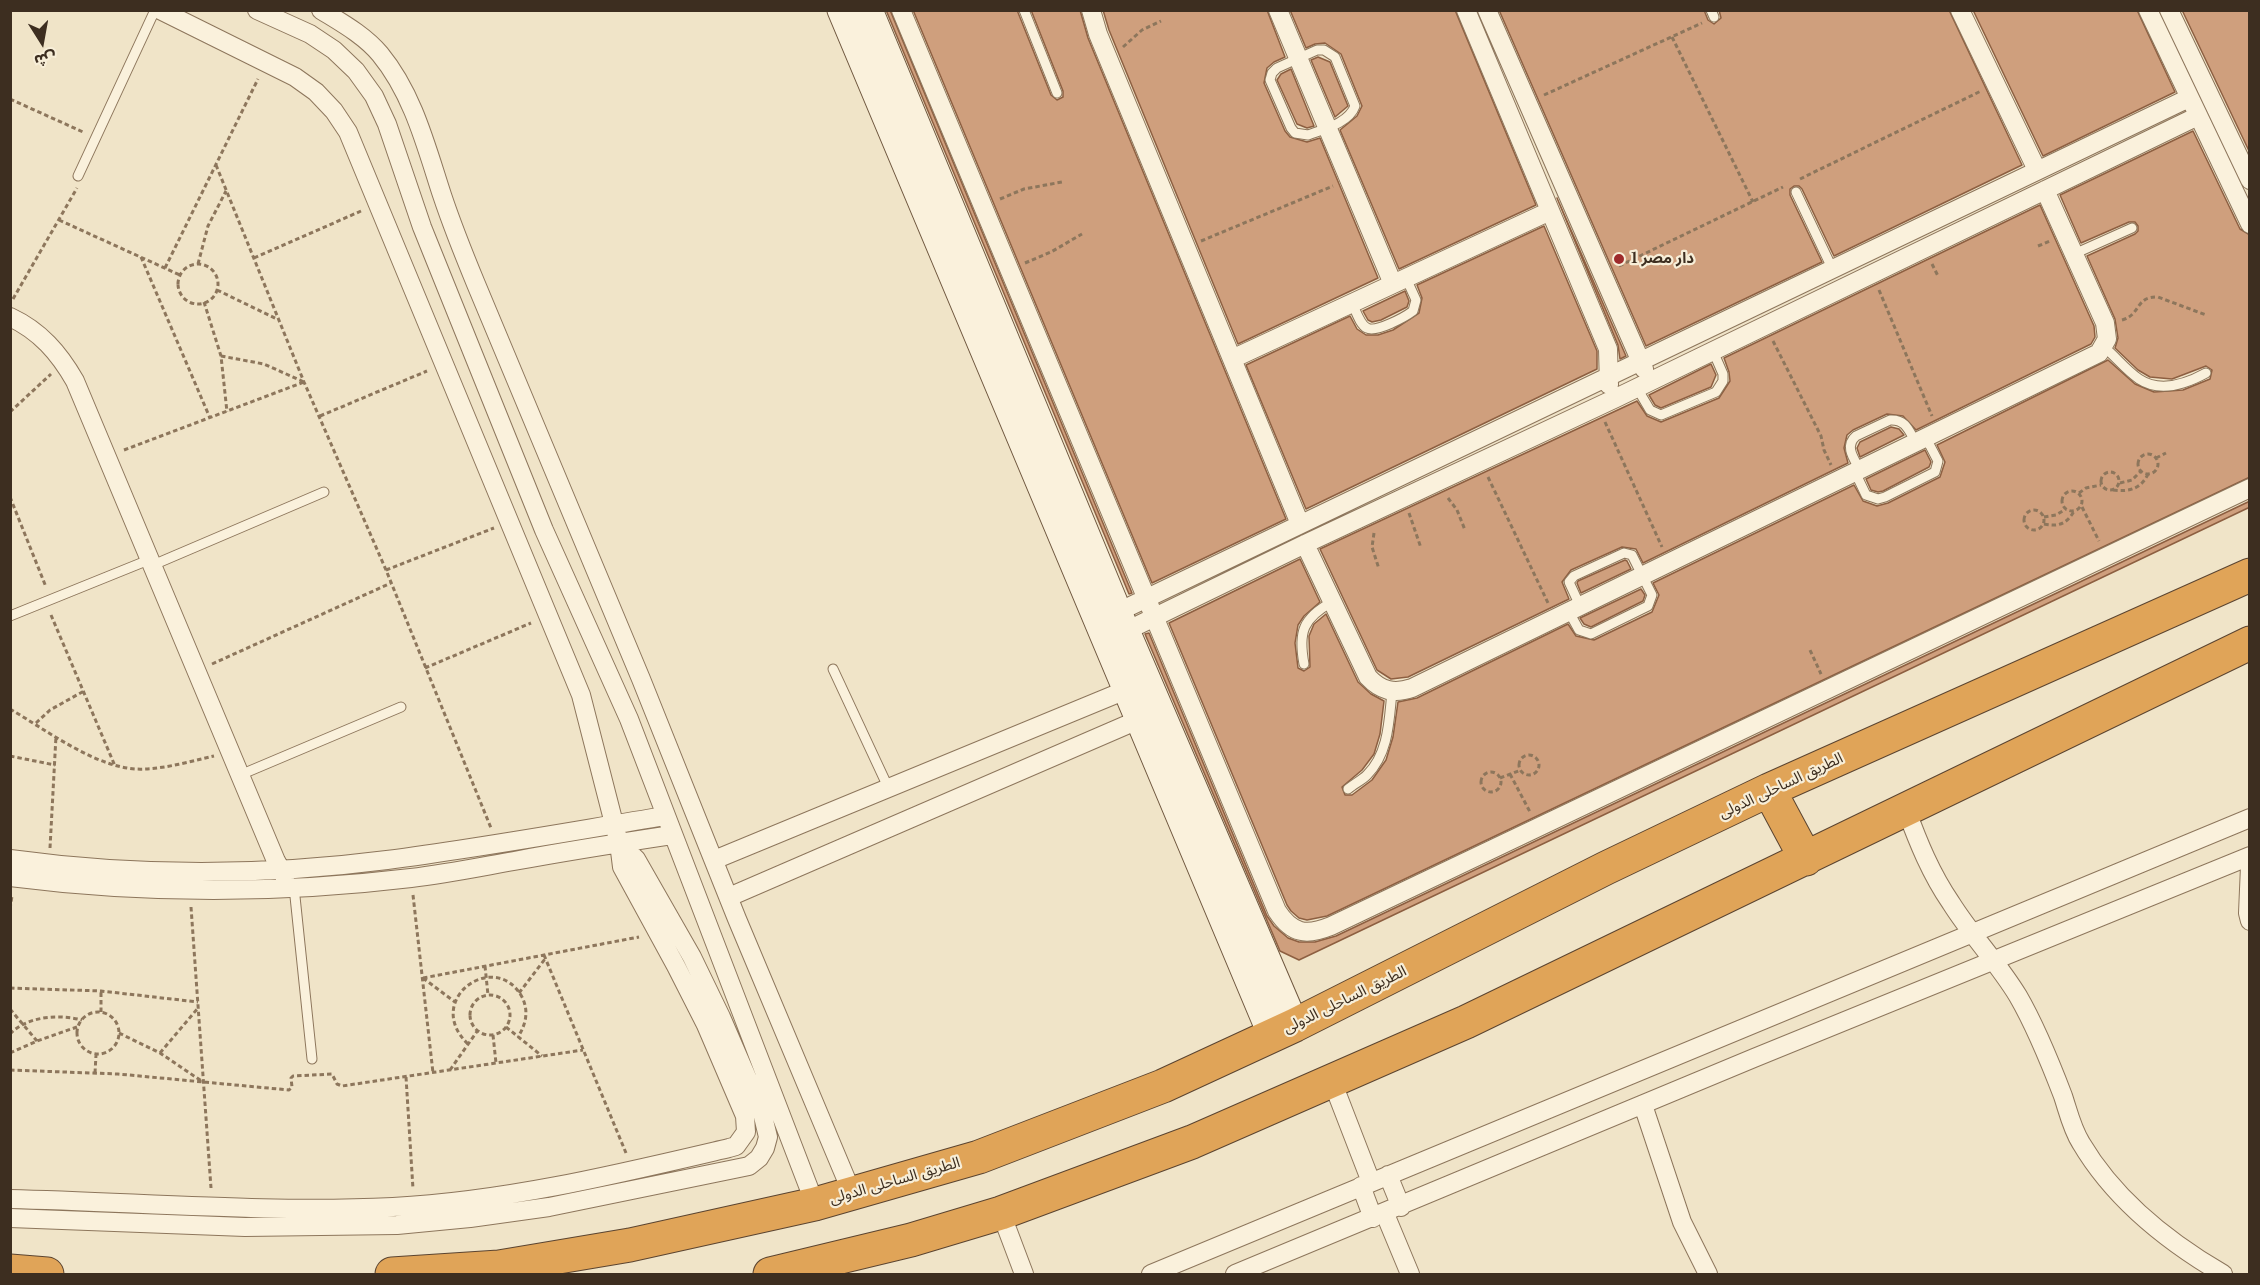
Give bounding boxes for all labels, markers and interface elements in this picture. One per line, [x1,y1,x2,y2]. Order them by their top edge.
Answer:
north arrow [12,12,72,72]
text: ش [33,48,58,72]
place label: دار مصر 1 [1631,250,1694,268]
marker: دار مصر 1 [1612,252,1626,266]
street label: الطريق الساحلى الدولى [1716,749,1846,823]
street label: الطريق الساحلى الدولى [1280,962,1410,1038]
street label: الطريق الساحلى الدولى [828,1154,962,1208]

